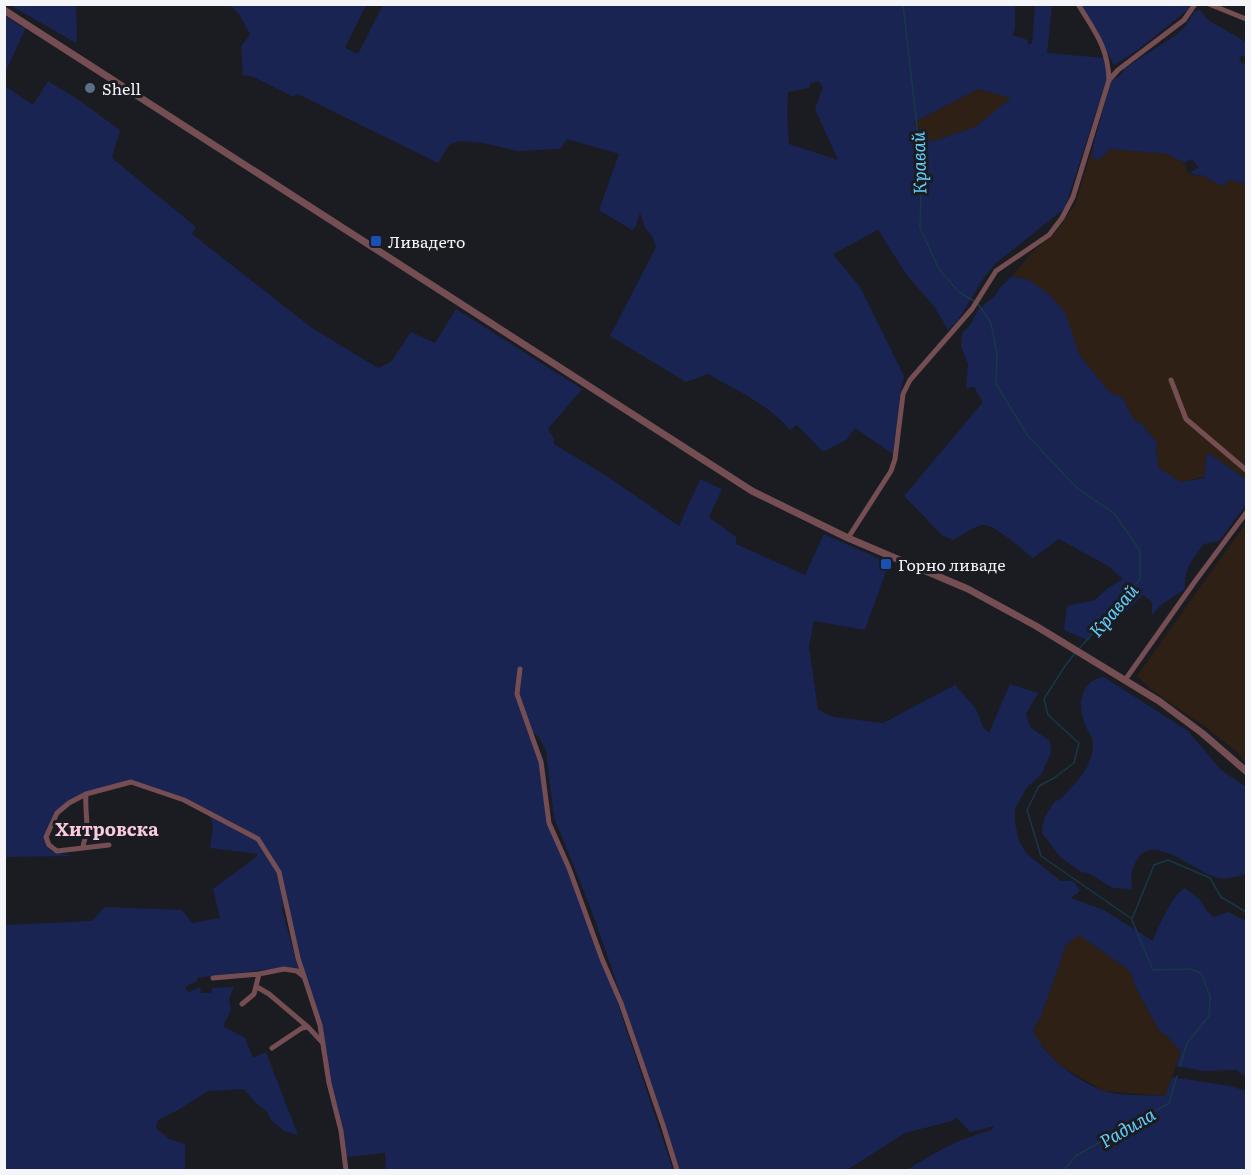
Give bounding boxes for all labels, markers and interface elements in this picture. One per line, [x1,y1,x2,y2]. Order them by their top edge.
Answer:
place label: Shell [102,76,141,100]
marker: Shell [83,81,97,95]
water label: Кравай [903,131,933,195]
place label: Ливадето [388,229,465,253]
marker: Ливадето [369,234,383,248]
place label: Горно ливаде [898,552,1006,576]
marker: Горно ливаде [879,557,893,571]
water label: Кравай [1082,577,1144,643]
district label: Хитровска [55,815,159,842]
water label: Радила [1094,1100,1161,1154]

